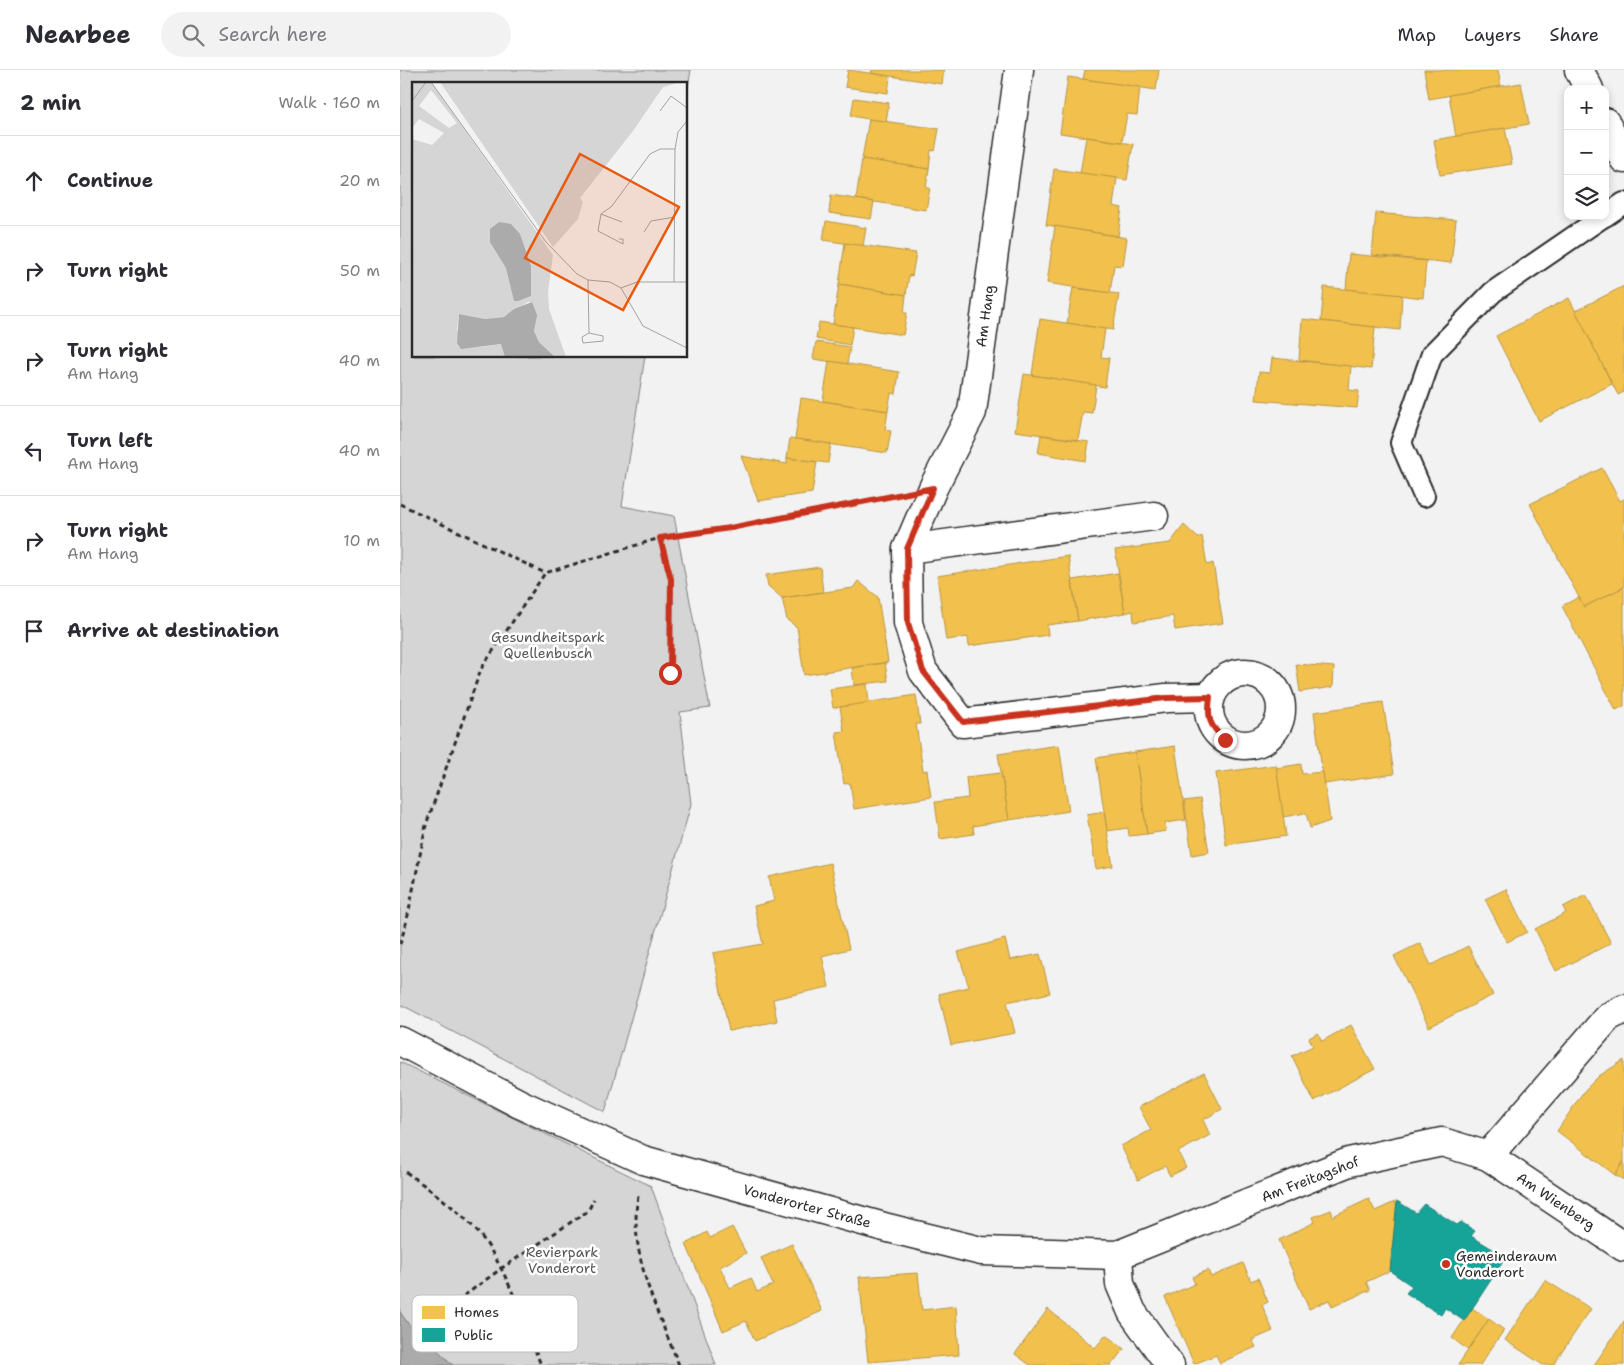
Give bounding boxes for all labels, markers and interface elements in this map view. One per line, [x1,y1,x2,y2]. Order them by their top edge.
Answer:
search box [161,12,511,57]
text: Nearbee [25,19,131,51]
icon: search [179,21,207,49]
text: Search here [219,22,327,47]
text: Map [1398,23,1436,47]
text: Layers [1464,23,1521,47]
text: Share [1549,23,1599,47]
inset map [412,82,688,358]
map controls [1564,85,1609,220]
button: + [1564,85,1609,130]
text: 2 min [20,89,81,117]
text: Walk · 160 m [279,92,380,113]
button: − [1564,130,1609,175]
icon: ahead [20,167,48,195]
text: Continue [67,168,153,193]
text: 20 m [339,170,380,191]
button: layers [1564,175,1609,220]
icon: right [20,257,48,285]
text: Turn right [67,258,168,283]
text: 50 m [340,260,380,281]
street label: Am Hang [972,284,998,348]
text: Turn right [67,338,168,363]
icon: right [20,347,48,375]
text: 40 m [338,350,380,371]
text: Am Hang [67,363,139,384]
text: Turn left [67,428,153,453]
icon: left [20,437,48,465]
text: 40 m [338,440,380,461]
text: Am Hang [67,453,139,474]
text: Turn right [67,518,168,543]
icon: right [20,527,48,555]
text: 10 m [343,530,380,551]
text: Am Hang [67,543,139,564]
icon: arrive [20,617,48,645]
text: Arrive at destination [67,618,279,643]
park label: Gesundheitspark Quellenbusch [491,628,605,662]
route start [659,662,682,685]
route end [1214,729,1237,752]
street label: Am Freitagshof [1259,1152,1362,1206]
street label: Am Wienberg [1513,1168,1599,1234]
street label: Vonderorter Straße [741,1180,873,1232]
park label: Revierpark Vonderort [526,1243,598,1277]
place label: Gemeinderaum Vonderort [1456,1247,1557,1281]
marker: Gemeinderaum Vonderort [1440,1258,1452,1270]
legend [412,1295,578,1352]
text: Homes [454,1303,499,1321]
text: Public [454,1326,493,1344]

